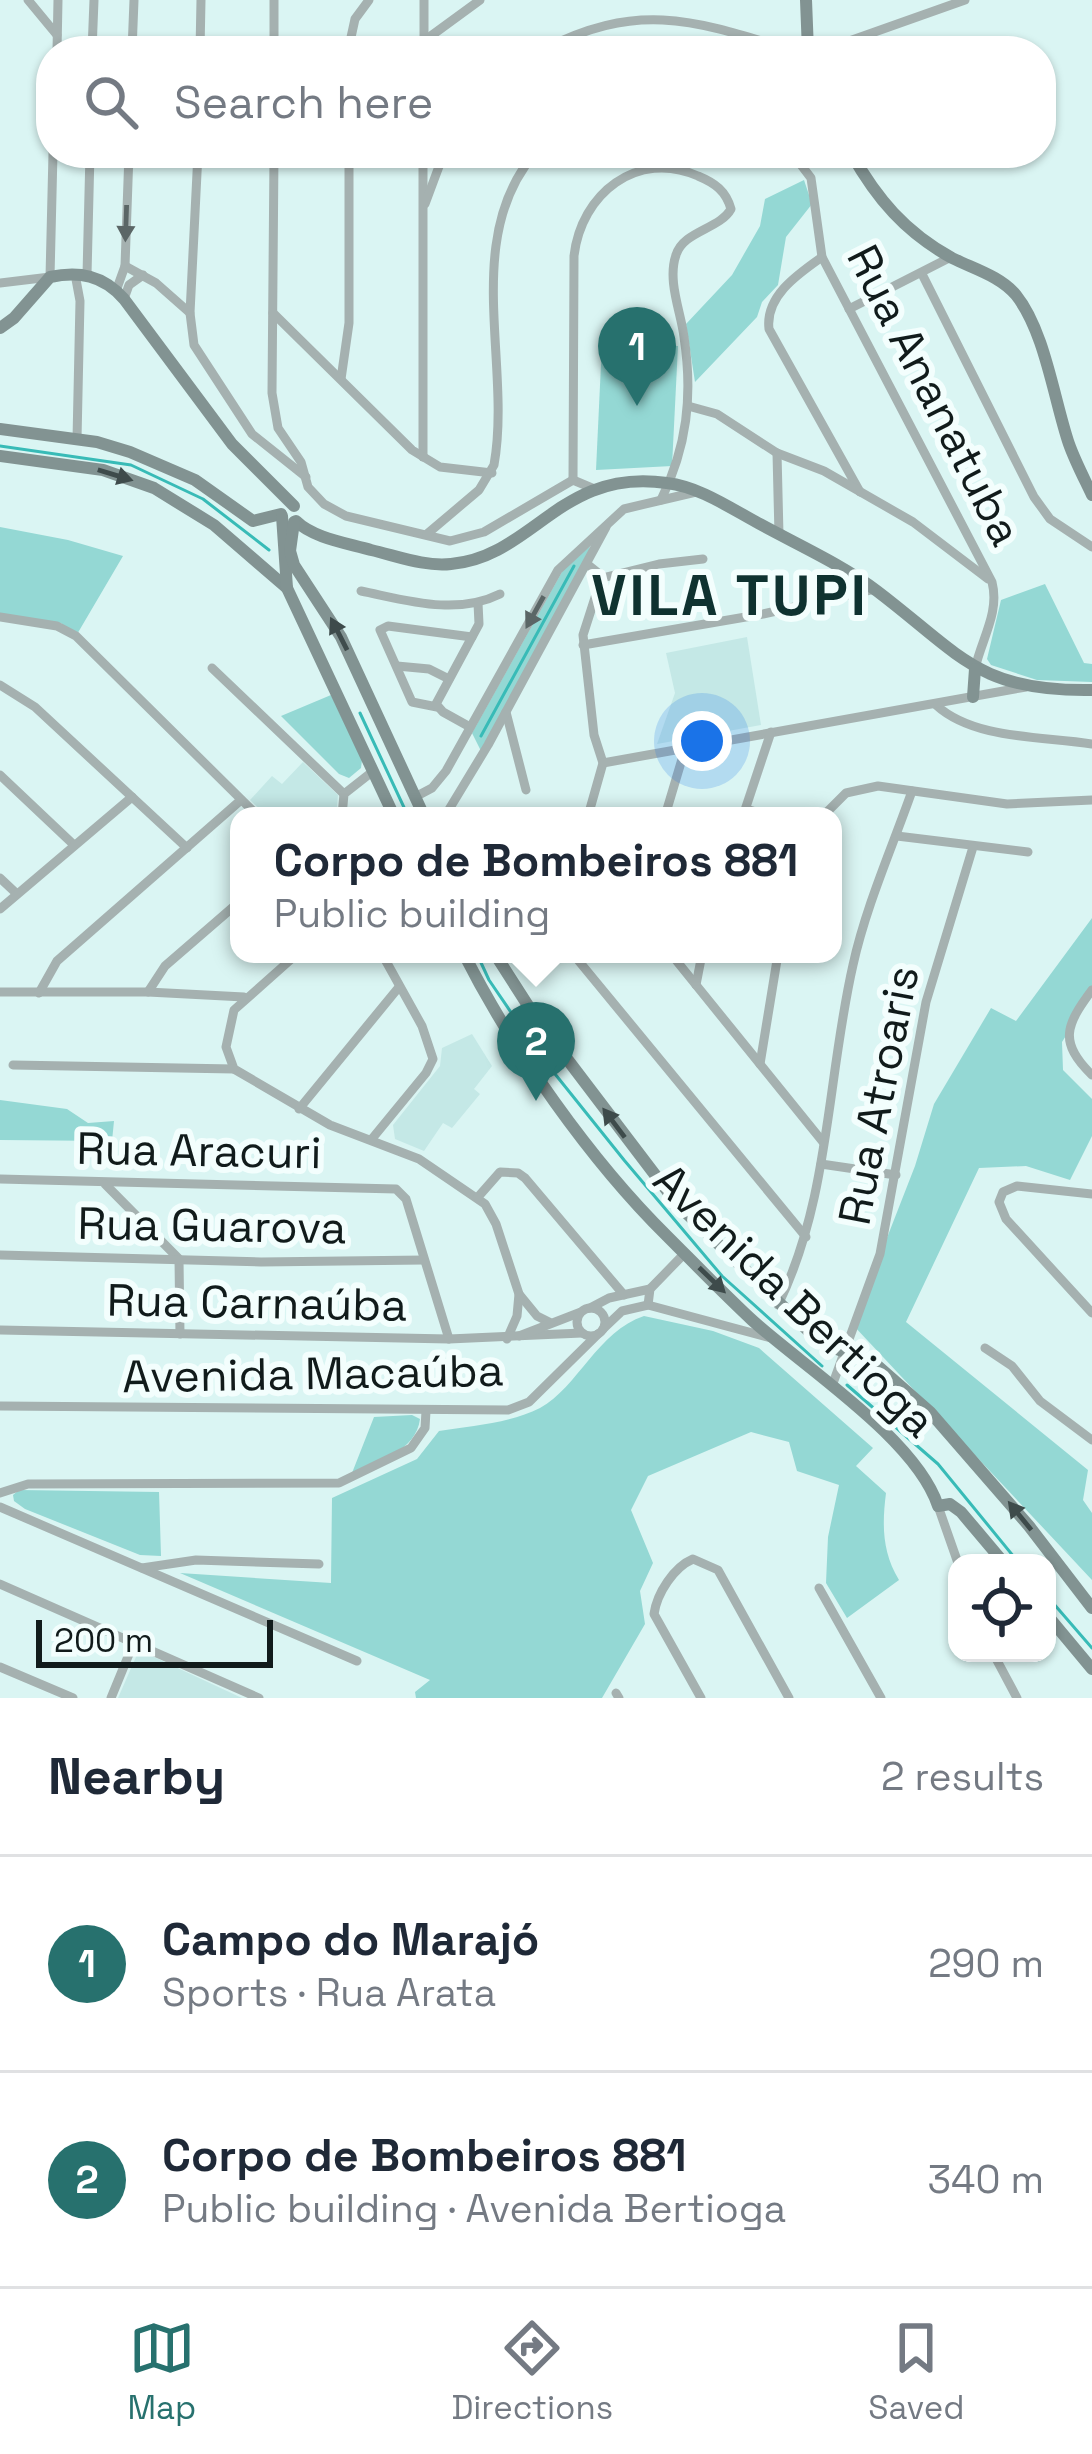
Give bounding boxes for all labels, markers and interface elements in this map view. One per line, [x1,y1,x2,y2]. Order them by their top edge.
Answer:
search box [36,36,1056,168]
icon: search [78,69,144,135]
text: Search here [174,74,433,131]
one-way arrow [116,204,135,242]
street label: Rua Ananatuba [834,235,1035,555]
pin: 1 [598,307,676,406]
one-way arrow [97,467,134,485]
district label: VILA TUPI [591,559,869,632]
one-way arrow [525,594,546,629]
one-way arrow [330,617,350,651]
your location [672,711,732,771]
popup [230,807,842,963]
text: Corpo de Bombeiros 881 [274,832,798,889]
text: Public building [274,889,550,938]
street label: Rua Atroaris [825,961,932,1229]
pin: 2 [497,1002,575,1101]
one-way arrow [602,1107,627,1139]
street label: Rua Aracuri [76,1120,322,1181]
street label: Avenida Bertioga [642,1151,948,1449]
street label: Rua Guarova [77,1195,347,1256]
one-way arrow [697,1265,726,1293]
street label: Rua Carnaúba [106,1271,408,1334]
street label: Avenida Macaúba [122,1342,504,1405]
one-way arrow [1008,1501,1034,1531]
map controls [948,1554,1056,1662]
button: locate [948,1554,1056,1662]
scale bar [36,1614,273,1667]
text: 200 m [54,1620,153,1662]
text: Nearby [48,1744,225,1809]
text: 2 results [881,1752,1044,1801]
text: Campo do Marajó [162,1911,539,1968]
text: 1 [78,1939,96,1988]
text: 290 m [928,1939,1044,1988]
text: Sports · Rua Arata [162,1968,496,2017]
text: Corpo de Bombeiros 881 [162,2127,687,2184]
text: 2 [75,2155,99,2204]
text: 340 m [928,2155,1044,2204]
text: Public building · Avenida Bertioga [162,2184,786,2233]
tab: Map [128,2315,196,2429]
tab: Directions [451,2315,613,2429]
tab: Saved [868,2315,964,2429]

